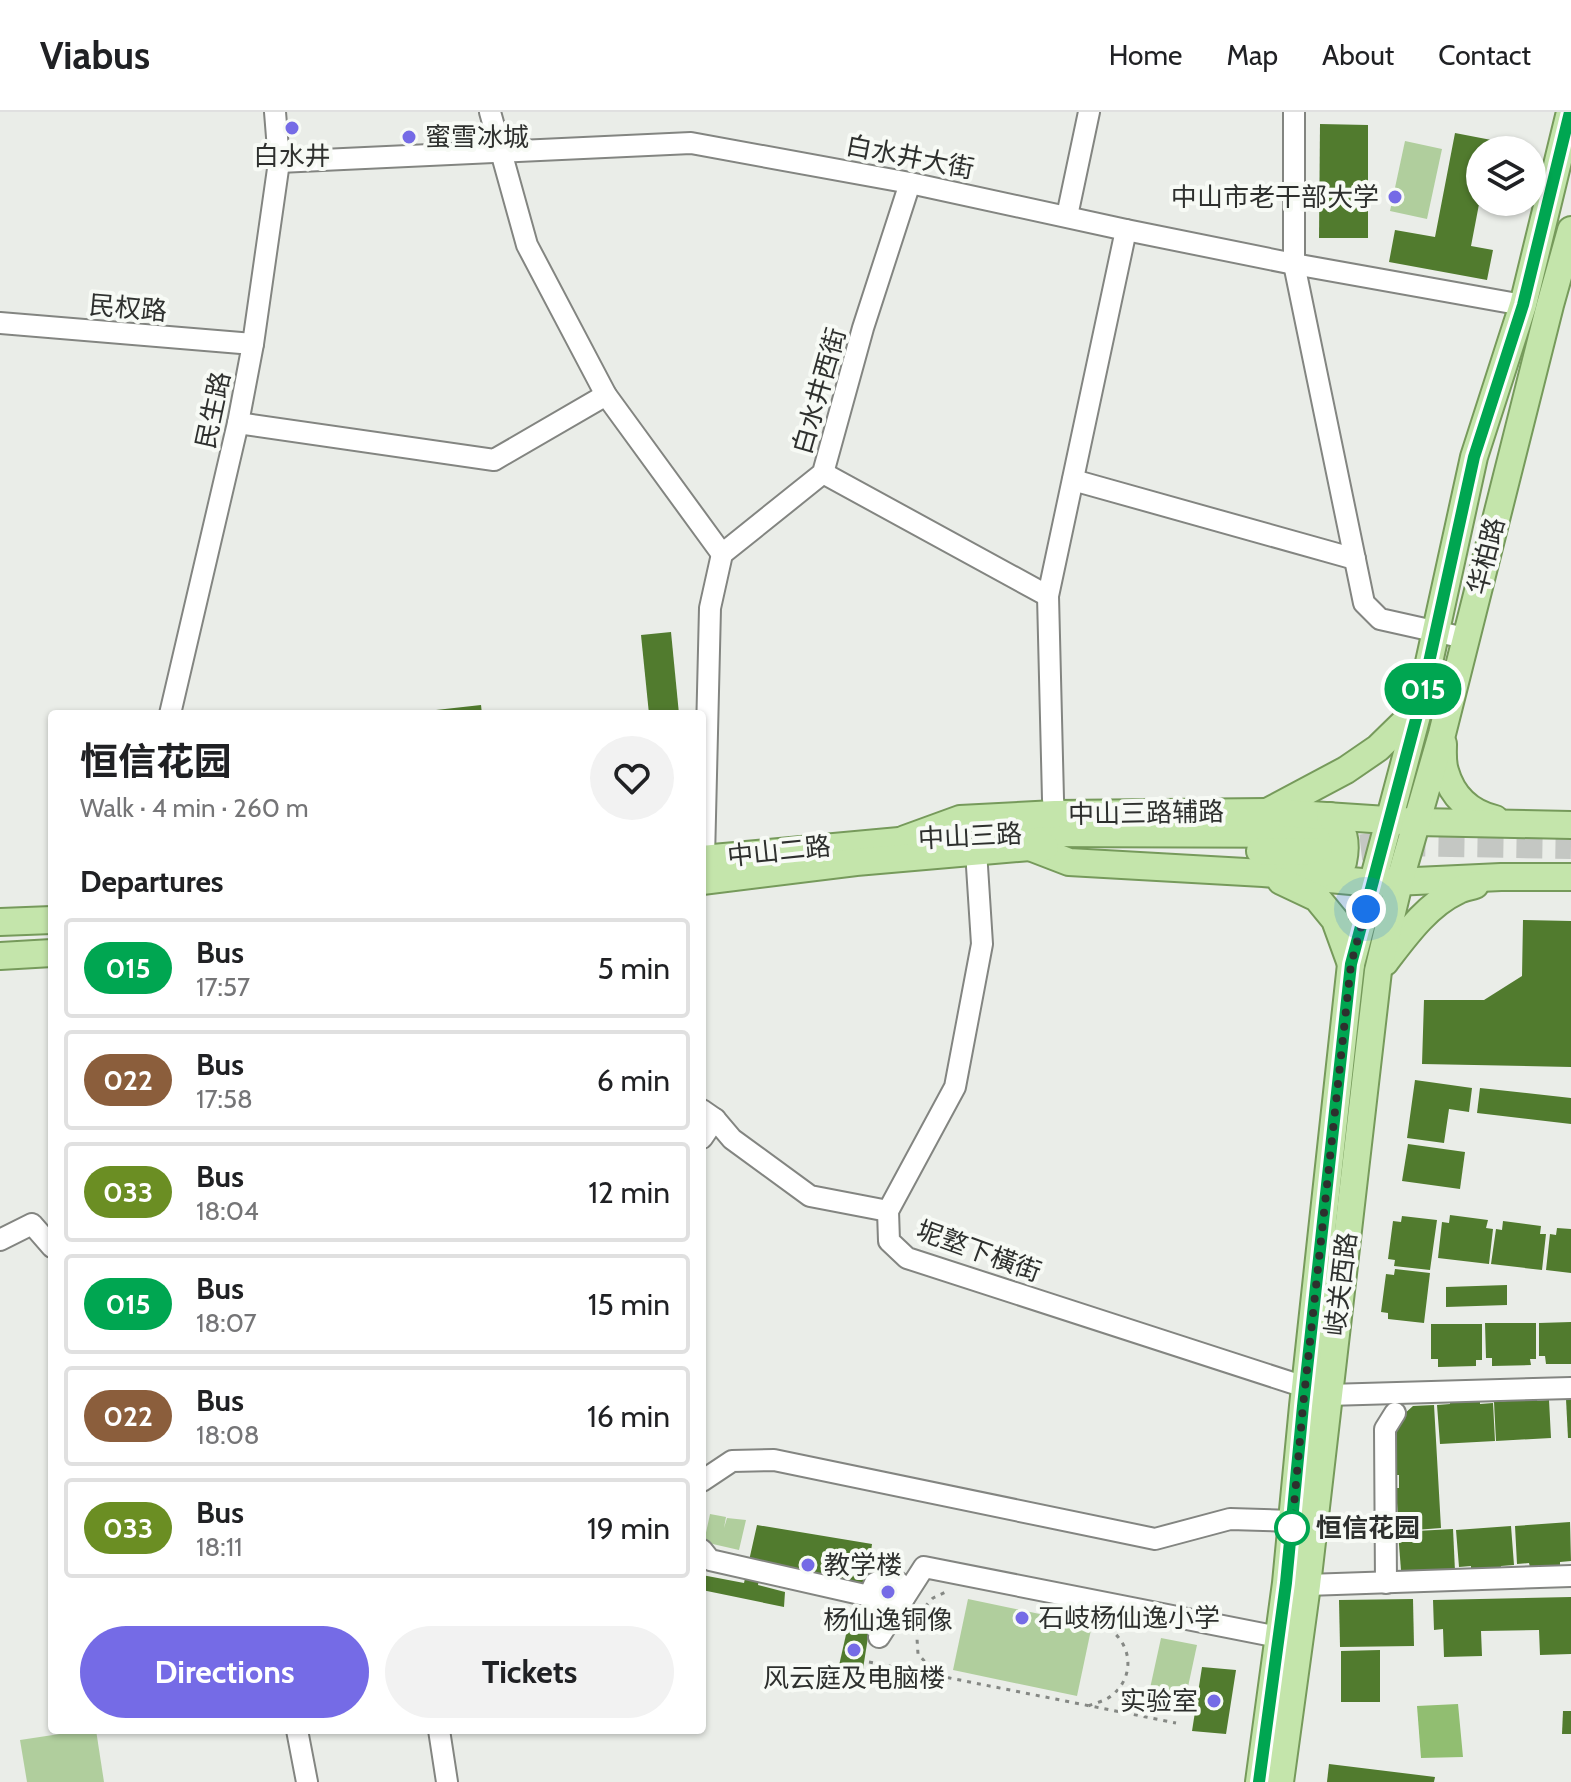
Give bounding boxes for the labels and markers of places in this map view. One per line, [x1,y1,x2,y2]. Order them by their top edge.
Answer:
marker: 白水井 [283,119,301,137]
place label: 蜜雪冰城 [425,121,529,153]
marker: 蜜雪冰城 [400,128,418,146]
place label: 白水井 [253,140,331,172]
place label: 中山市老干部大学 [1171,181,1379,213]
marker: 中山市老干部大学 [1386,188,1404,206]
marker: 恒信花园 [1275,1511,1309,1545]
place label: 恒信花园 [1316,1512,1420,1544]
place label: 教学楼 [824,1549,902,1581]
marker: 教学楼 [799,1556,817,1574]
marker: 杨仙逸铜像 [879,1583,897,1601]
place label: 石岐杨仙逸小学 [1038,1602,1220,1634]
place label: 杨仙逸铜像 [823,1604,953,1636]
marker: 石岐杨仙逸小学 [1013,1609,1031,1627]
marker: 风云庭及电脑楼 [845,1641,863,1659]
place label: 风云庭及电脑楼 [763,1662,945,1694]
place label: 实验室 [1120,1685,1198,1717]
marker: 实验室 [1205,1692,1223,1710]

